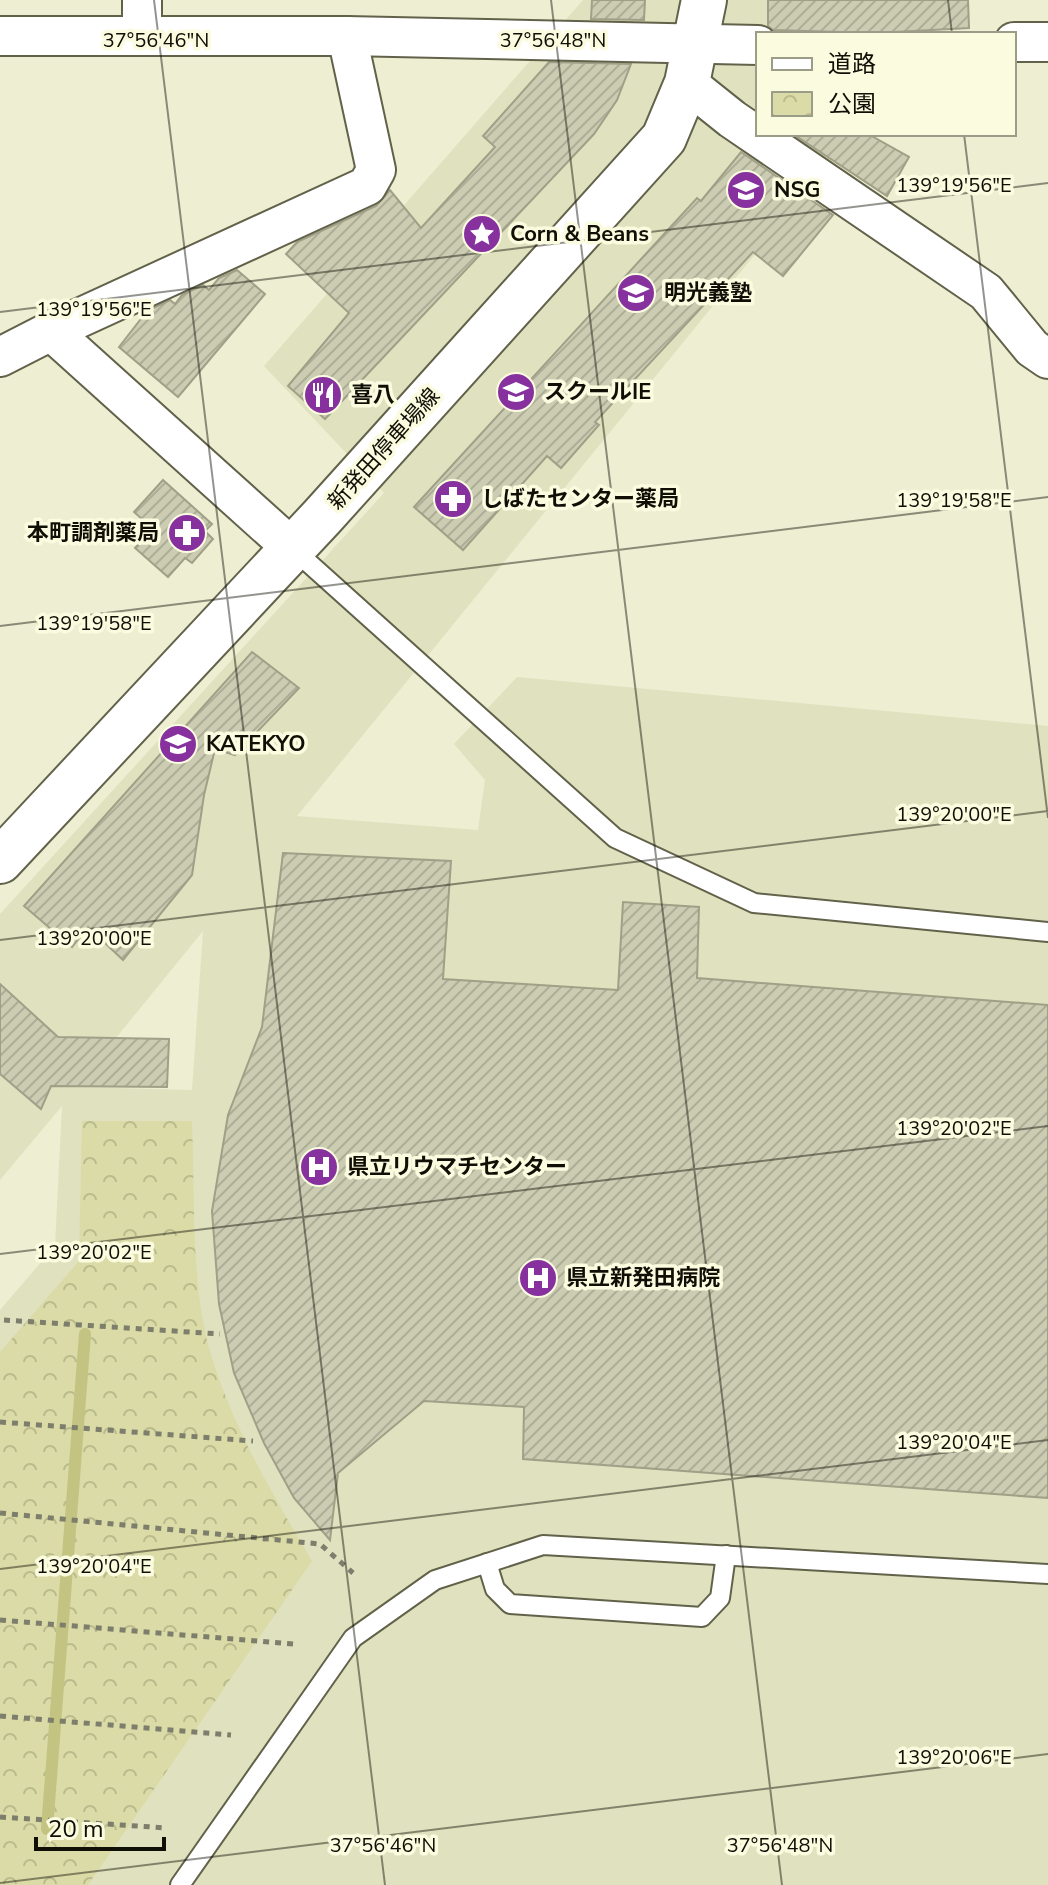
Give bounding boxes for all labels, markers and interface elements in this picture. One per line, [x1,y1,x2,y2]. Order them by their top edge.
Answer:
text: 37°56'46"N [103,27,209,54]
text: 37°56'48"N [500,27,606,54]
legend [756,32,1016,136]
text: 道路 [828,48,876,80]
text: 公園 [828,88,876,120]
school or university icon: NSG [725,169,767,211]
text: 139°19'56"E [896,172,1012,199]
place label: NSG [774,175,821,205]
place icon: Corn & Beans [461,213,503,255]
place label: Corn & Beans [510,219,649,249]
school or university icon: 明光義塾 [615,272,657,314]
place label: 明光義塾 [664,278,752,308]
text: 139°19'56"E [36,296,152,323]
school or university icon: スクールIE [495,371,537,413]
restaurant icon: 喜八 [302,374,344,416]
place label: スクールIE [544,377,651,407]
place label: 喜八 [351,380,395,410]
street label: 新発田停車場線 [321,382,447,516]
pharmacy icon: しばたセンター薬局 [432,478,474,520]
place label: しばたセンター薬局 [481,484,679,514]
text: 139°19'58"E [896,487,1012,514]
pharmacy icon: 本町調剤薬局 [166,512,208,554]
place label: 本町調剤薬局 [27,518,159,548]
text: 139°19'58"E [36,610,152,637]
school or university icon: KATEKYO [157,723,199,765]
place label: KATEKYO [206,729,306,759]
text: 139°20'00"E [896,801,1012,828]
text: 139°20'00"E [36,925,152,952]
text: 139°20'02"E [896,1115,1012,1142]
hospital icon: 県立リウマチセンター [298,1146,340,1188]
place label: 県立リウマチセンター [347,1152,567,1182]
text: 139°20'02"E [36,1239,152,1266]
hospital icon: 県立新発田病院 [517,1257,559,1299]
place label: 県立新発田病院 [566,1263,720,1293]
text: 139°20'04"E [896,1429,1012,1456]
text: 139°20'04"E [36,1553,152,1580]
text: 139°20'06"E [896,1744,1012,1771]
scale bar [36,1801,164,1851]
text: 20 m [48,1813,104,1845]
text: 37°56'46"N [330,1832,436,1859]
text: 37°56'48"N [727,1832,833,1859]

